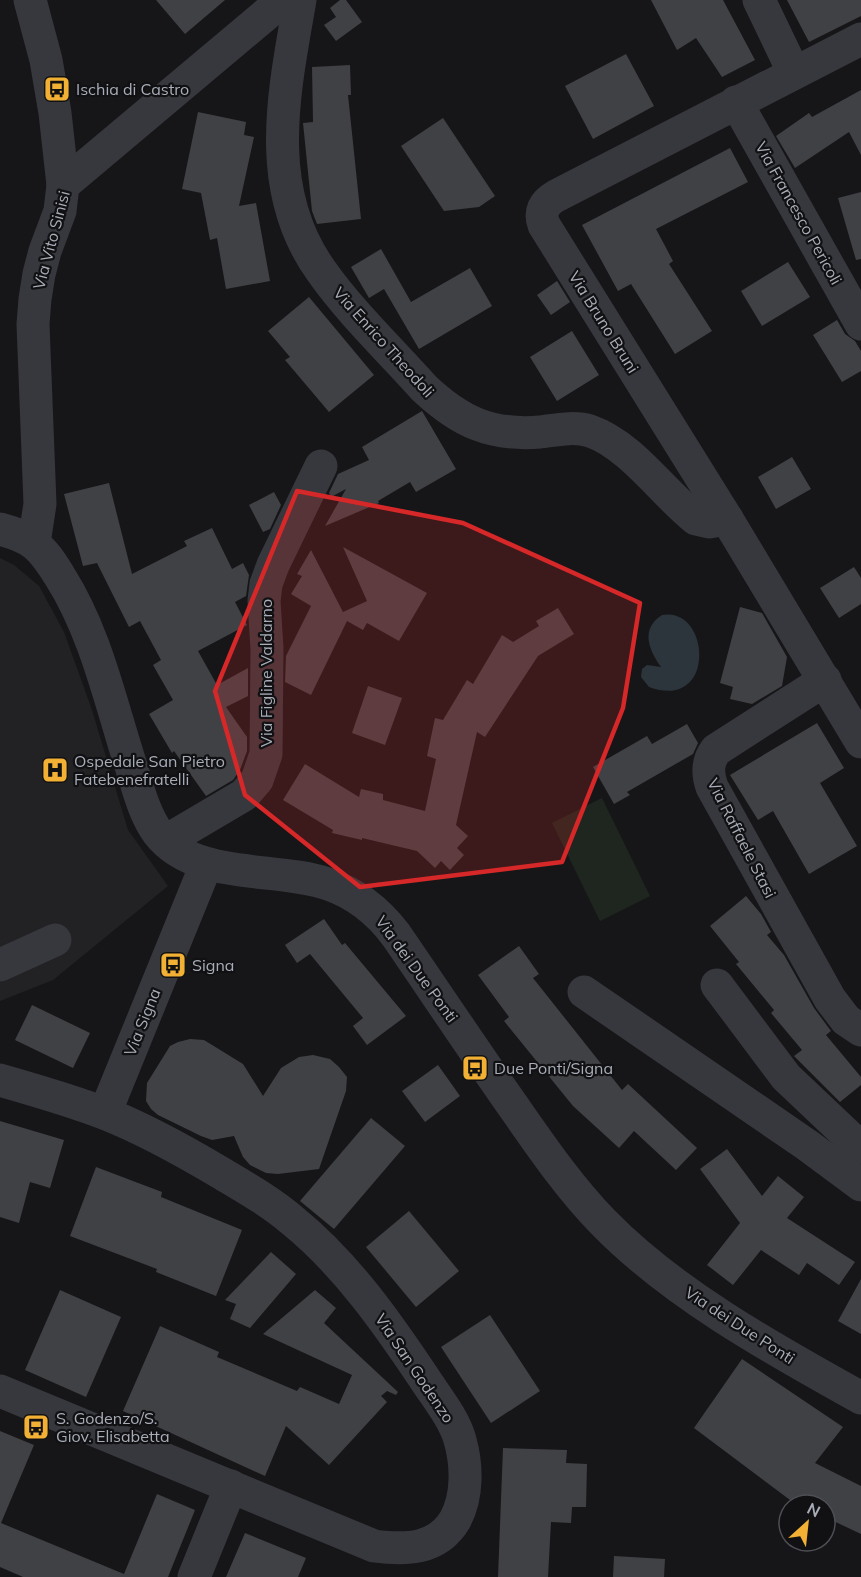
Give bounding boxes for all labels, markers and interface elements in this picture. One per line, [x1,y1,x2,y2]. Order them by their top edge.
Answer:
bus stop icon: Ischia di Castro [42,74,72,104]
place label: Ischia di Castro [76,79,189,99]
street label: Via Francesco Pericoli [751,138,847,288]
street label: Via Vito Sinisi [28,189,74,291]
street label: Via Bruno Bruni [565,267,643,377]
street label: Via Enrico Theodoli [329,283,439,401]
street label: Via Figline Valdarno [256,599,276,747]
place label: Ospedale San Pietro Fatebenefratelli [74,751,225,789]
hospital icon: Ospedale San Pietro Fatebenefratelli [40,755,70,785]
street label: Via Raffaele Stasi [703,775,781,901]
street label: Via dei Due Ponti [372,912,462,1026]
bus stop icon: Signa [158,950,188,980]
place label: Signa [192,955,234,975]
street label: Via Signa [119,985,165,1059]
bus stop icon: Due Ponti/Signa [460,1053,490,1083]
place label: Due Ponti/Signa [494,1058,613,1078]
street label: Via dei Due Ponti [681,1282,799,1368]
street label: Via San Godenzo [371,1309,459,1427]
place label: S. Godenzo/S. Giov. Elisabetta [56,1408,170,1446]
bus stop icon: S. Godenzo/S. Giov. Elisabetta [21,1412,51,1442]
north arrow [777,1493,837,1553]
text: N [804,1498,824,1521]

